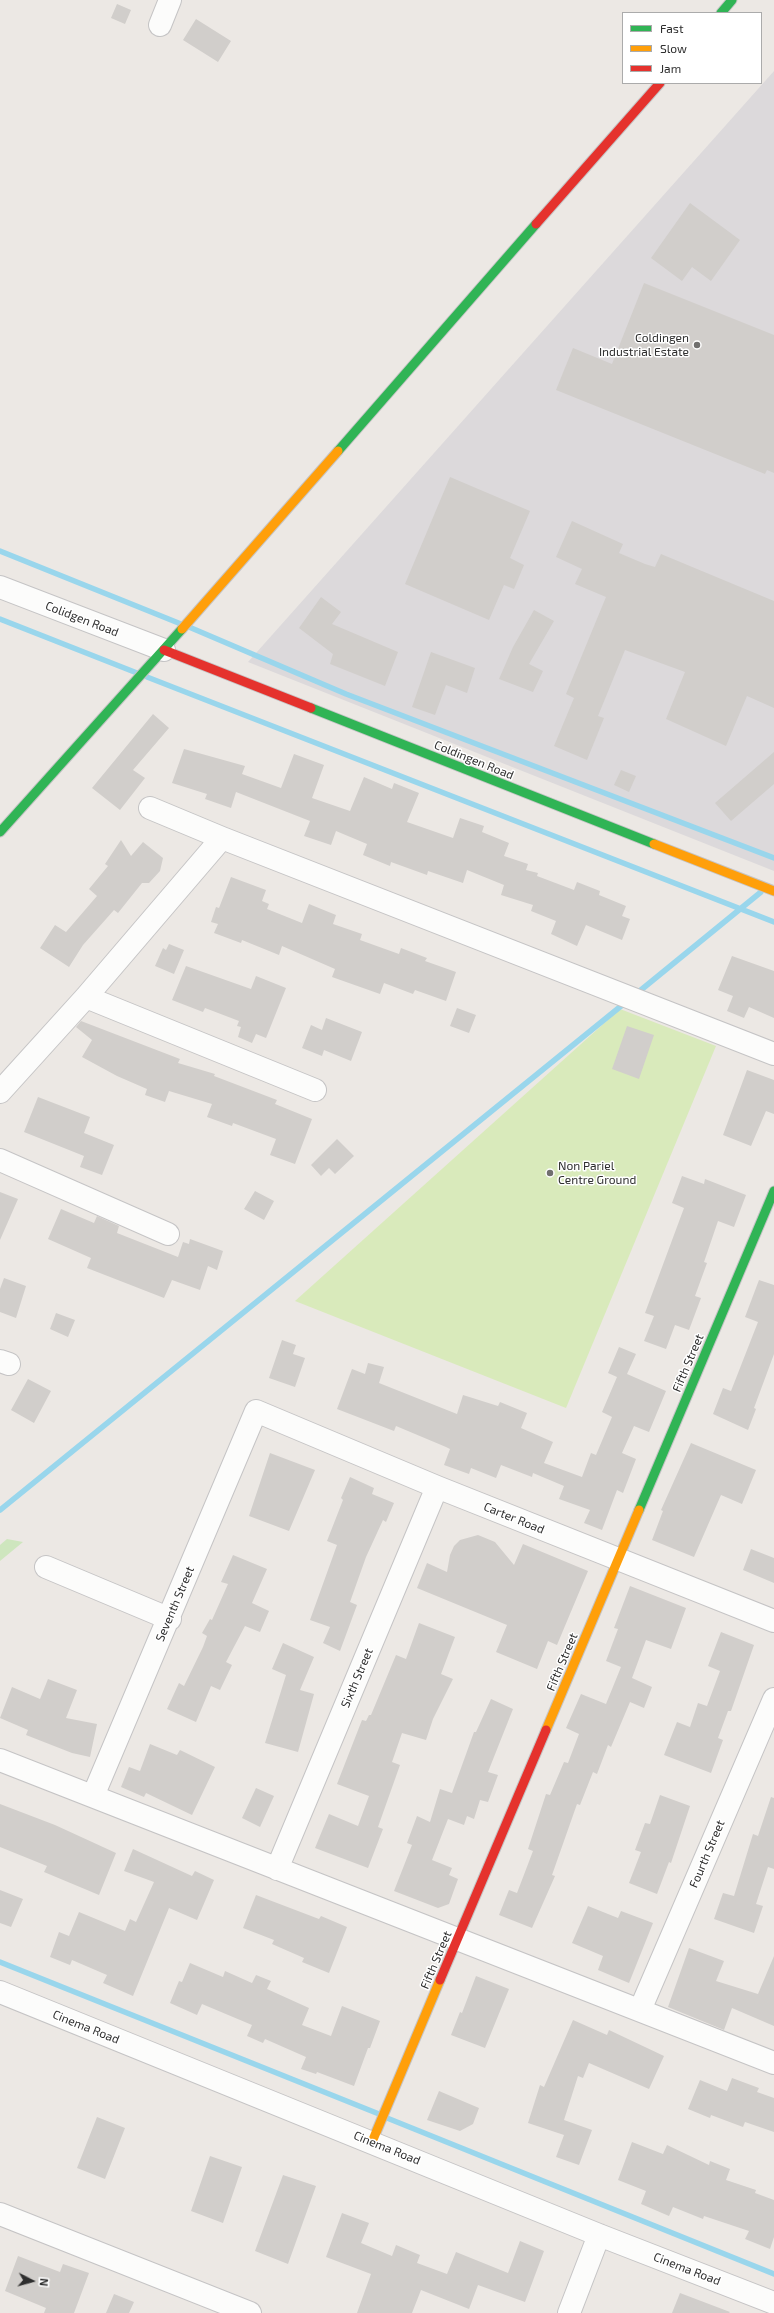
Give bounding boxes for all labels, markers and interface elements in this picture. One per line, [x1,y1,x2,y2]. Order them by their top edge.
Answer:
legend [622,12,762,84]
text: Fast [660,21,683,35]
text: Slow [660,41,687,55]
text: Jam [660,61,681,75]
place label: Coldingen Industrial Estate [599,331,689,359]
marker: Coldingen Industrial Estate [692,340,702,350]
street label: Colidgen Road [43,598,121,640]
street label: Coldingen Road [432,738,516,782]
place label: Non Pariel Centre Ground [558,1159,636,1187]
marker: Non Pariel Centre Ground [545,1168,555,1178]
street label: Fifth Street [669,1332,707,1394]
street label: Carter Road [481,1499,547,1537]
street label: Seventh Street [153,1564,197,1644]
street label: Fifth Street [543,1631,581,1693]
street label: Sixth Street [338,1646,376,1710]
street label: Fourth Street [686,1818,728,1890]
street label: Fifth Street [417,1929,455,1991]
street label: Cinema Road [51,2007,121,2047]
street label: Cinema Road [352,2128,422,2168]
street label: Cinema Road [651,2250,723,2288]
north arrow [12,2261,52,2301]
text: N [38,2278,51,2287]

